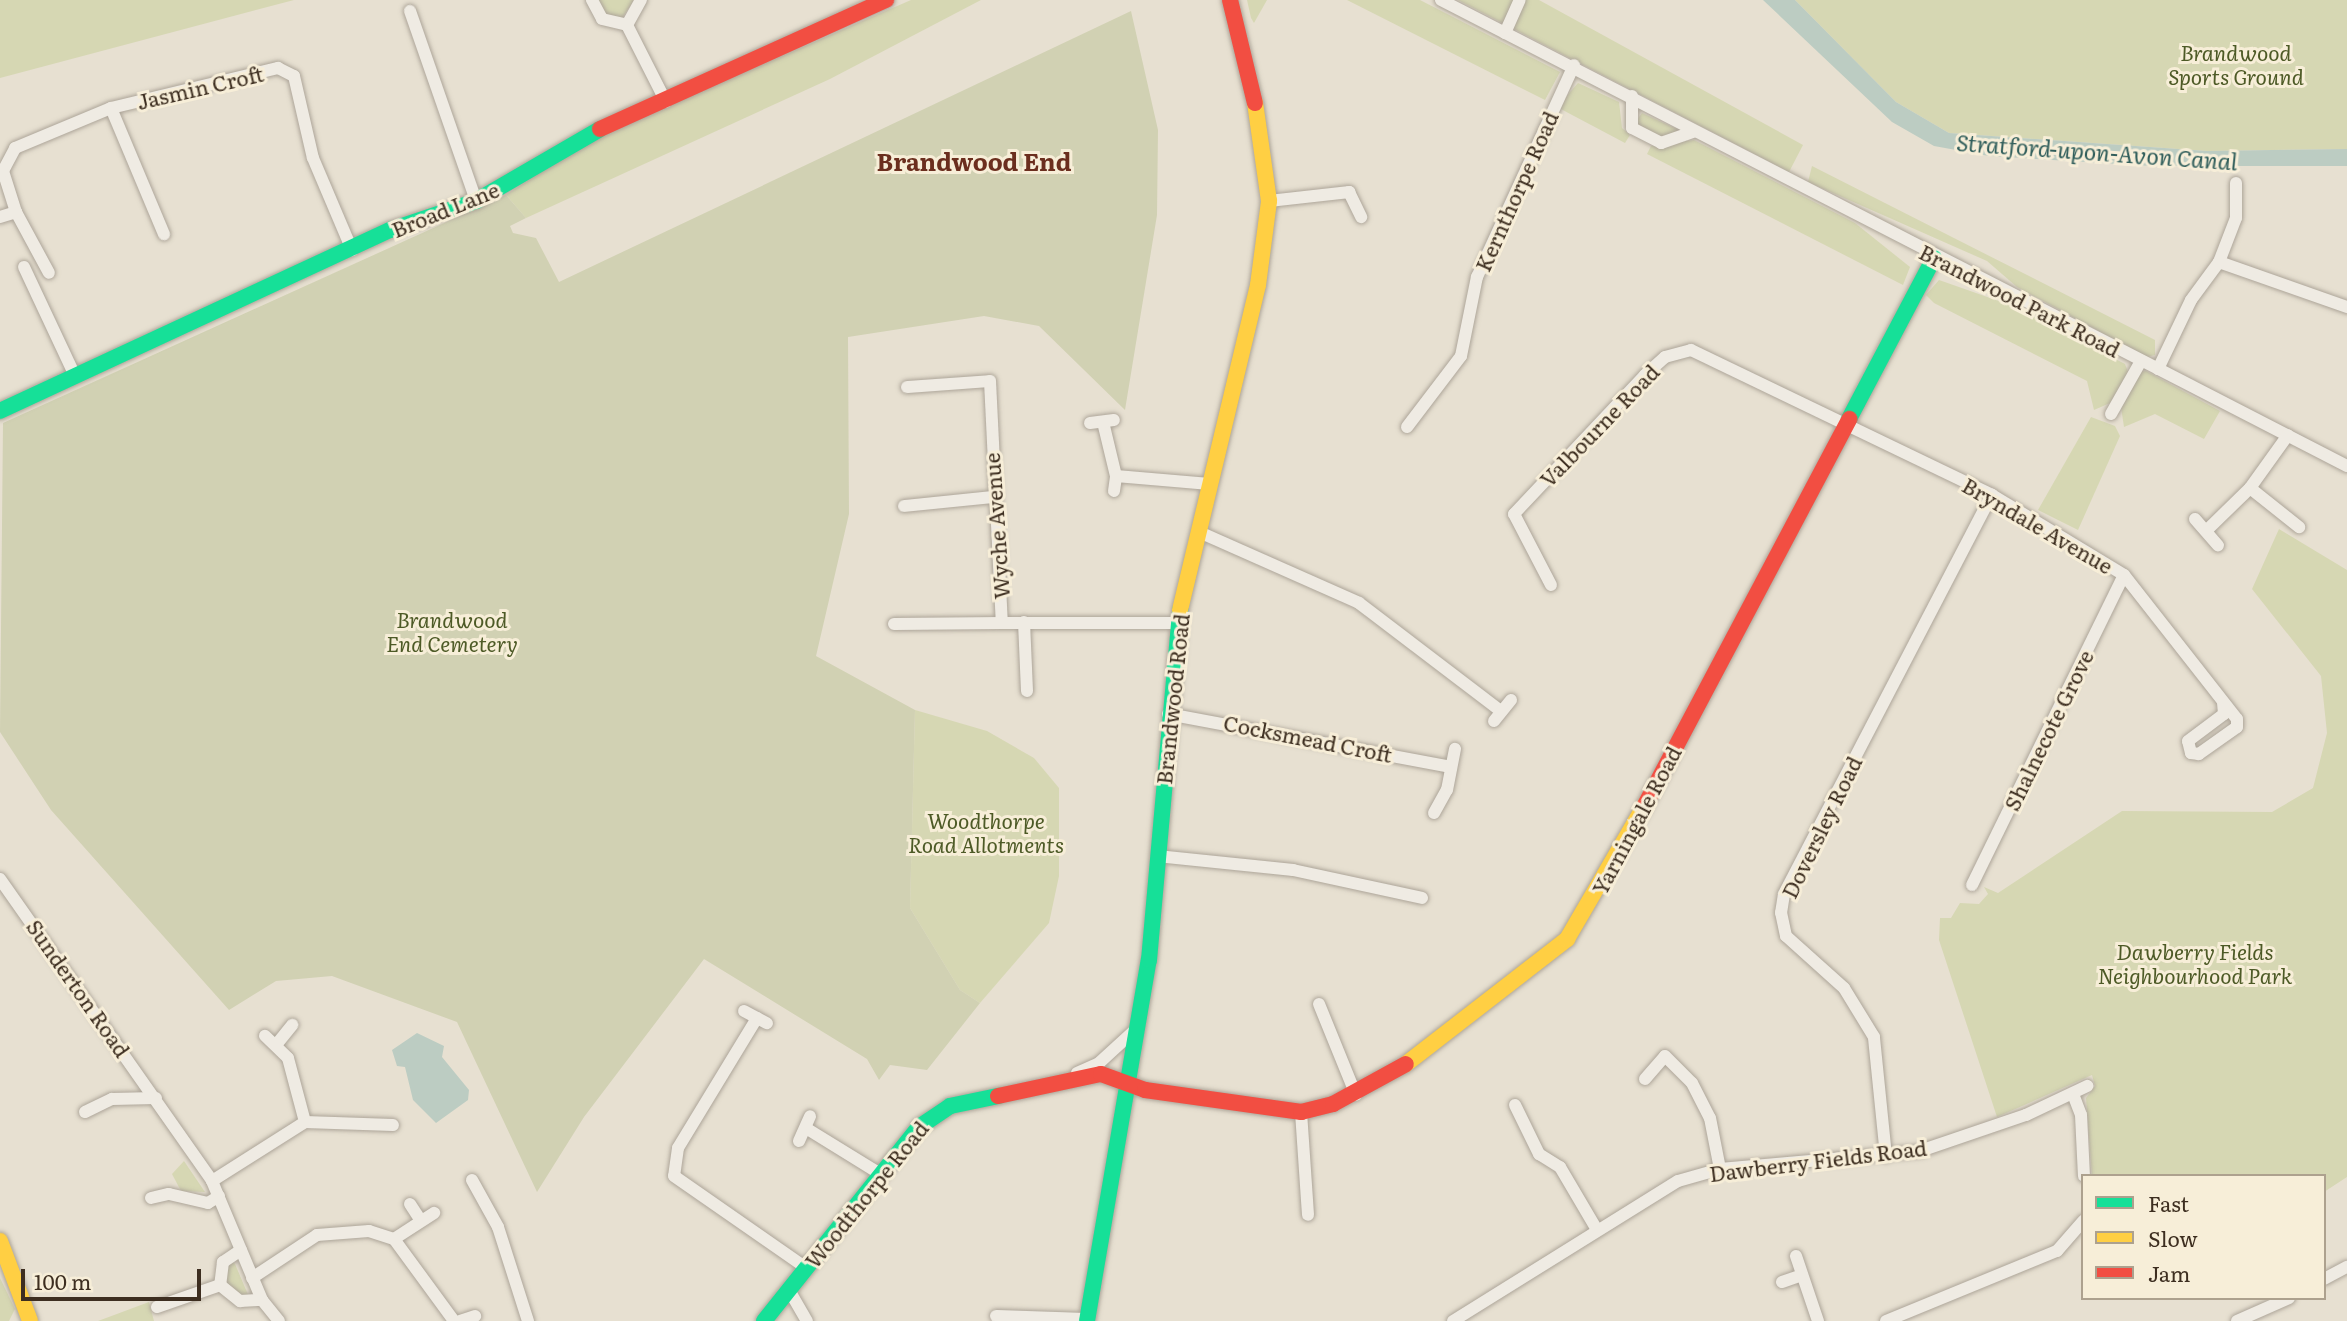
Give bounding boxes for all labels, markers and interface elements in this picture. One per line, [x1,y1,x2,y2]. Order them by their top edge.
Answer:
park label: Brandwood Sports Ground [2168,39,2304,89]
street label: Jasmin Croft [134,60,266,114]
street label: Kernthorpe Road [1469,107,1563,275]
water label: Stratford-upon-Avon Canal [1956,127,2238,175]
district label: Brandwood End [877,147,1071,175]
street label: Broad Lane [388,176,502,242]
street label: Brandwood Park Road [1915,238,2125,362]
street label: Valbourne Road [1534,359,1664,491]
street label: Wyche Avenue [978,452,1014,600]
street label: Bryndale Avenue [1958,472,2118,578]
park label: Brandwood End Cemetery [386,606,518,656]
street label: Brandwood Road [1151,612,1193,786]
street label: Shalnecote Grove [1998,646,2098,814]
street label: Cocksmead Croft [1222,709,1394,767]
street label: Yarningale Road [1586,741,1686,899]
street label: Doversley Road [1776,752,1866,902]
park label: Woodthorpe Road Allotments [908,807,1064,857]
street label: Sunderton Road [22,914,136,1062]
park label: Dawberry Fields Neighbourhood Park [2098,938,2292,988]
street label: Woodthorpe Road [799,1116,933,1272]
street label: Dawberry Fields Road [1708,1134,1928,1186]
legend [2081,1174,2326,1300]
text: Fast [2148,1187,2189,1218]
text: Slow [2148,1222,2198,1253]
scale bar [24,1254,205,1298]
text: Jam [2148,1257,2190,1288]
text: 100 m [34,1265,91,1296]

